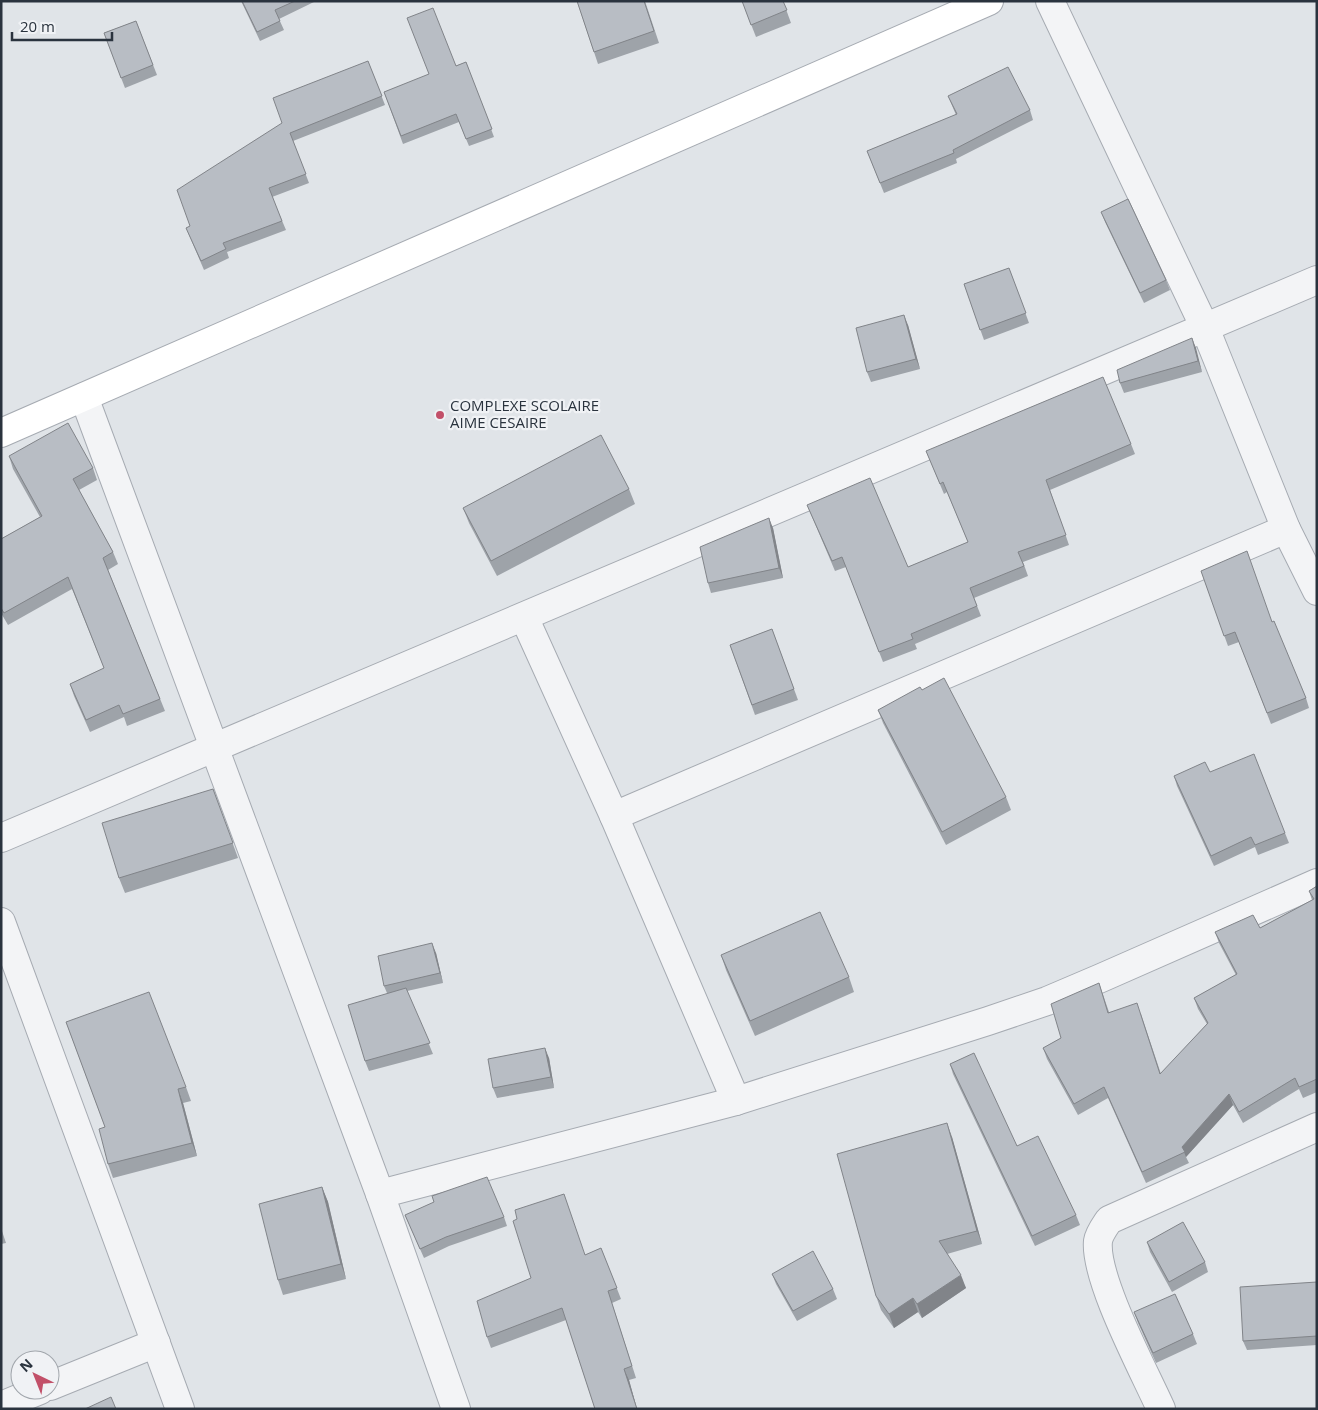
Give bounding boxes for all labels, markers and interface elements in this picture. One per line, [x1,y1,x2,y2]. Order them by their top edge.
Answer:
scale bar [12,10,112,42]
text: 20 m [20,16,55,36]
place label: COMPLEXE SCOLAIRE AIME CESAIRE [450,395,599,432]
marker: COMPLEXE SCOLAIRE AIME CESAIRE [434,409,446,421]
north arrow [10,1350,60,1400]
text: N [15,1354,36,1376]

